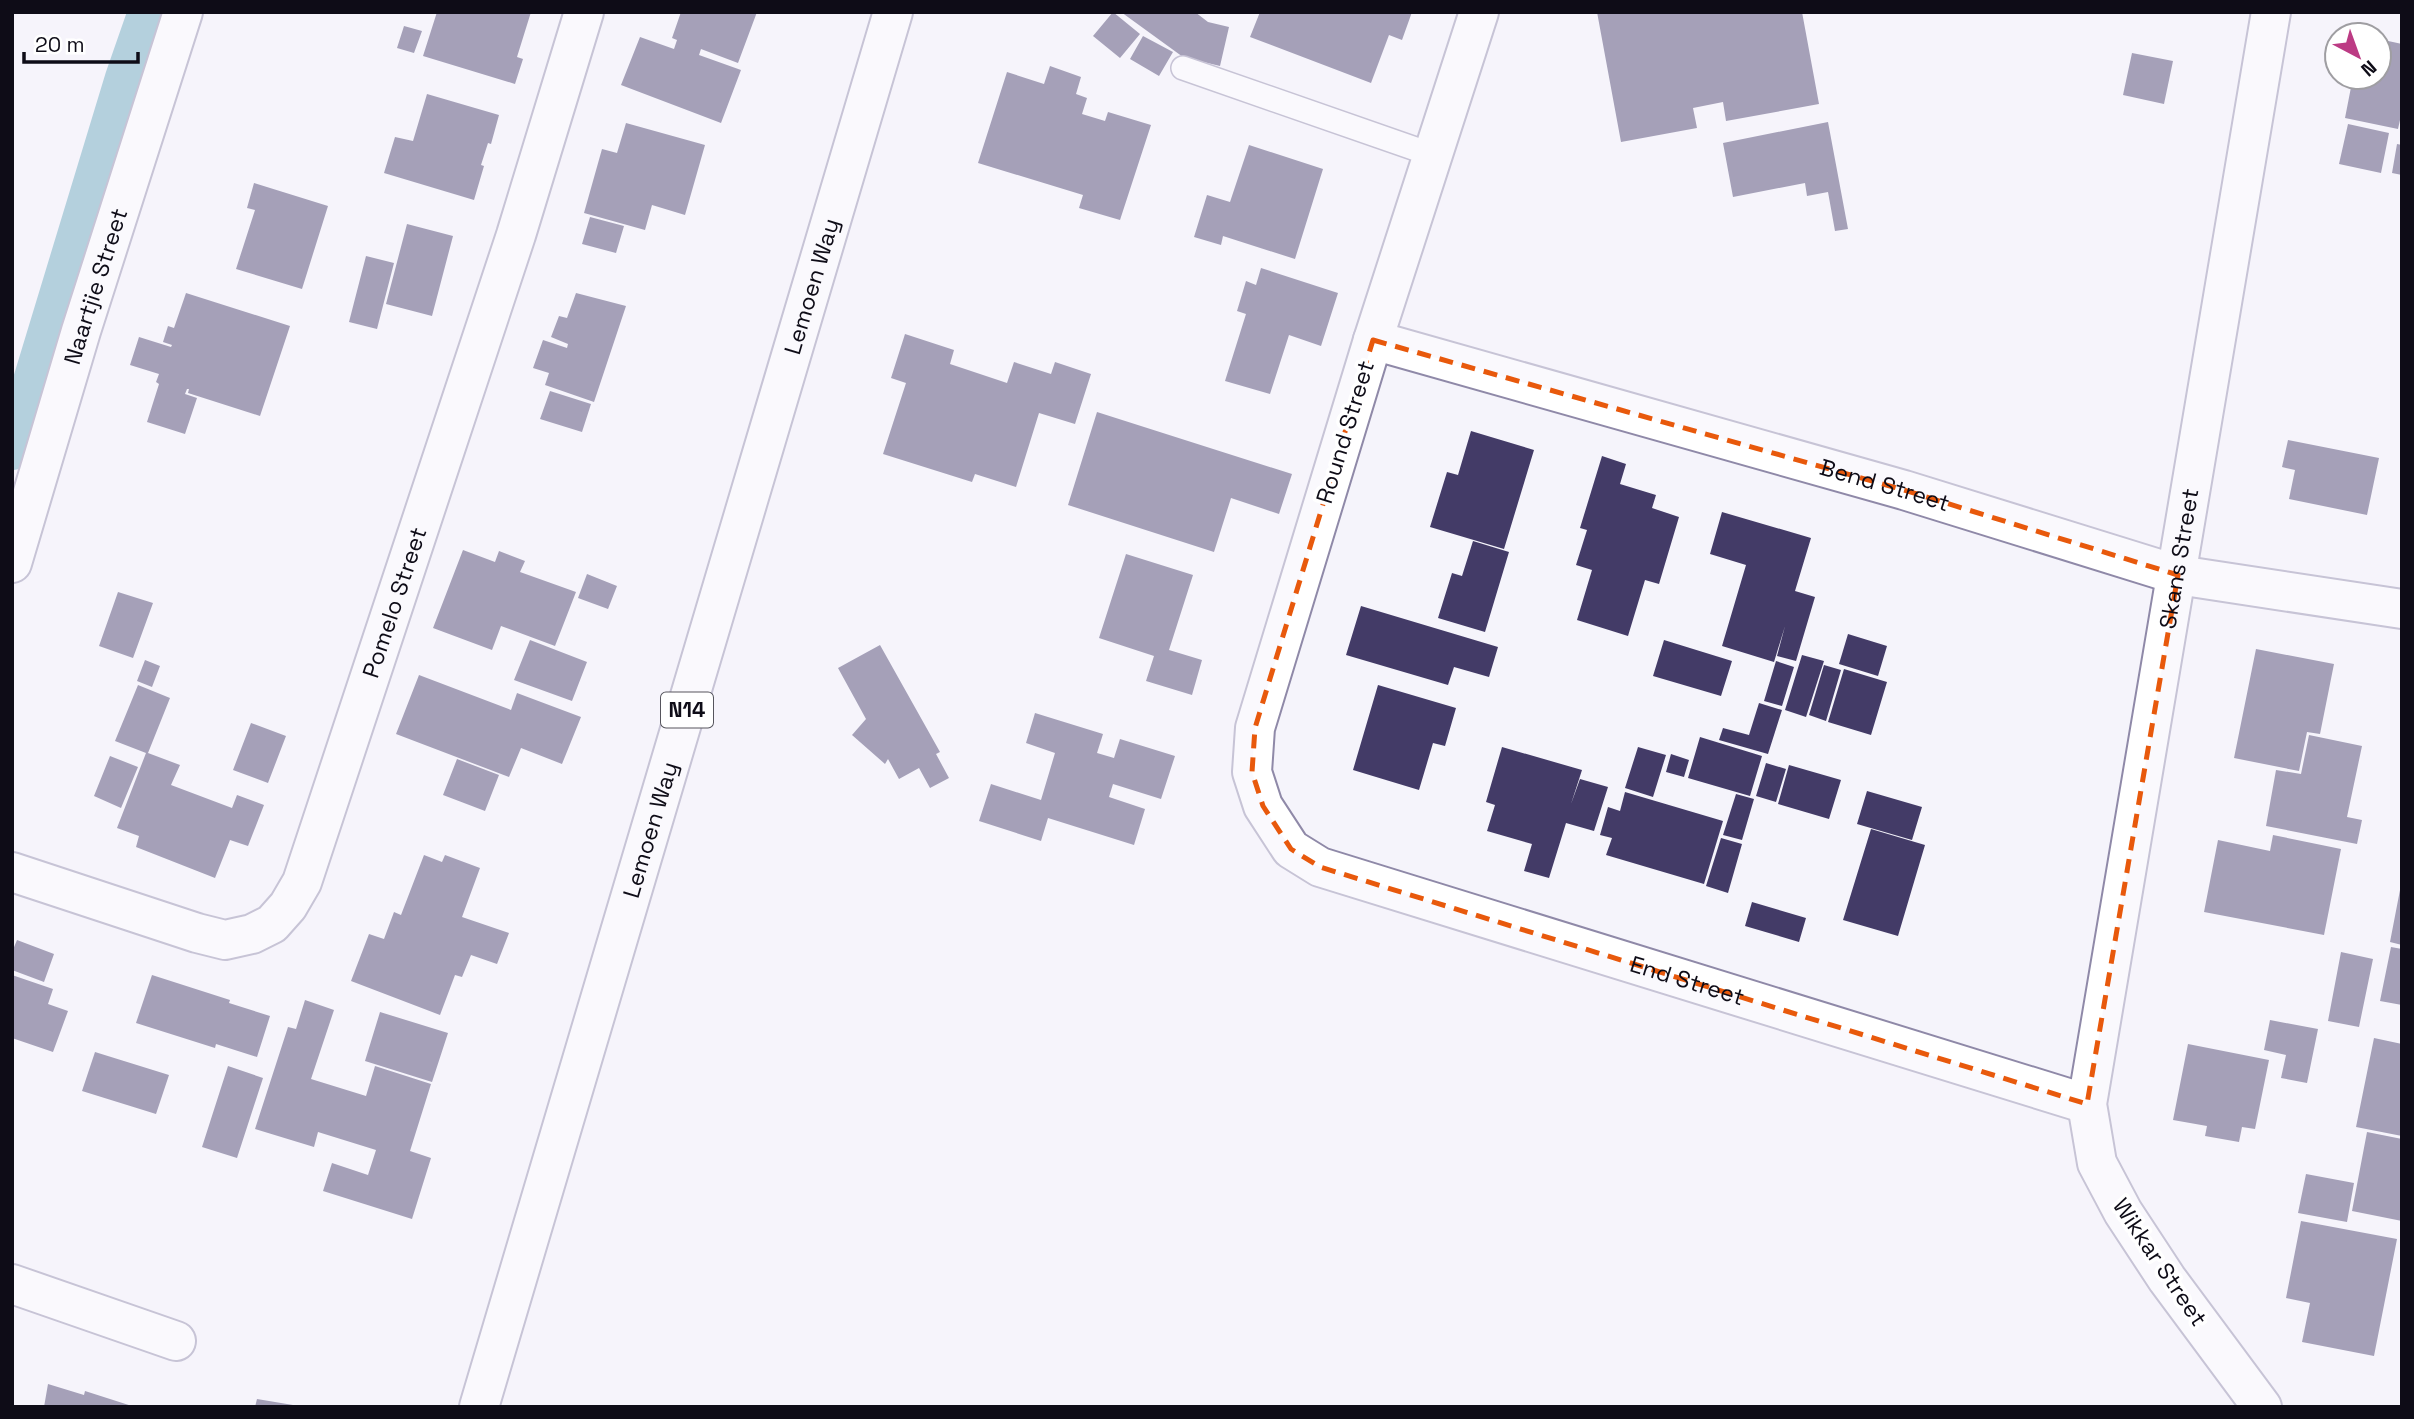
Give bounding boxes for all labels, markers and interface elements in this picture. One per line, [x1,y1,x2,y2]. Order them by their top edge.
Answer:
scale bar [24,21,138,65]
north arrow [2323,21,2393,91]
text: 20 m [35,31,85,58]
text: N [2356,55,2382,82]
street label: Naartjie Street [57,204,134,368]
street label: Lemoen Way [777,215,846,358]
street label: Round Street [1309,357,1381,507]
street label: Bend Street [1816,452,1954,518]
street label: Skans Street [2152,486,2205,631]
street label: Pomelo Street [356,523,433,682]
road number: N14 [661,692,713,728]
street label: Lemoen Way [616,758,685,901]
street label: End Street [1626,949,1748,1012]
street label: Wikkar Street [2106,1192,2214,1332]

